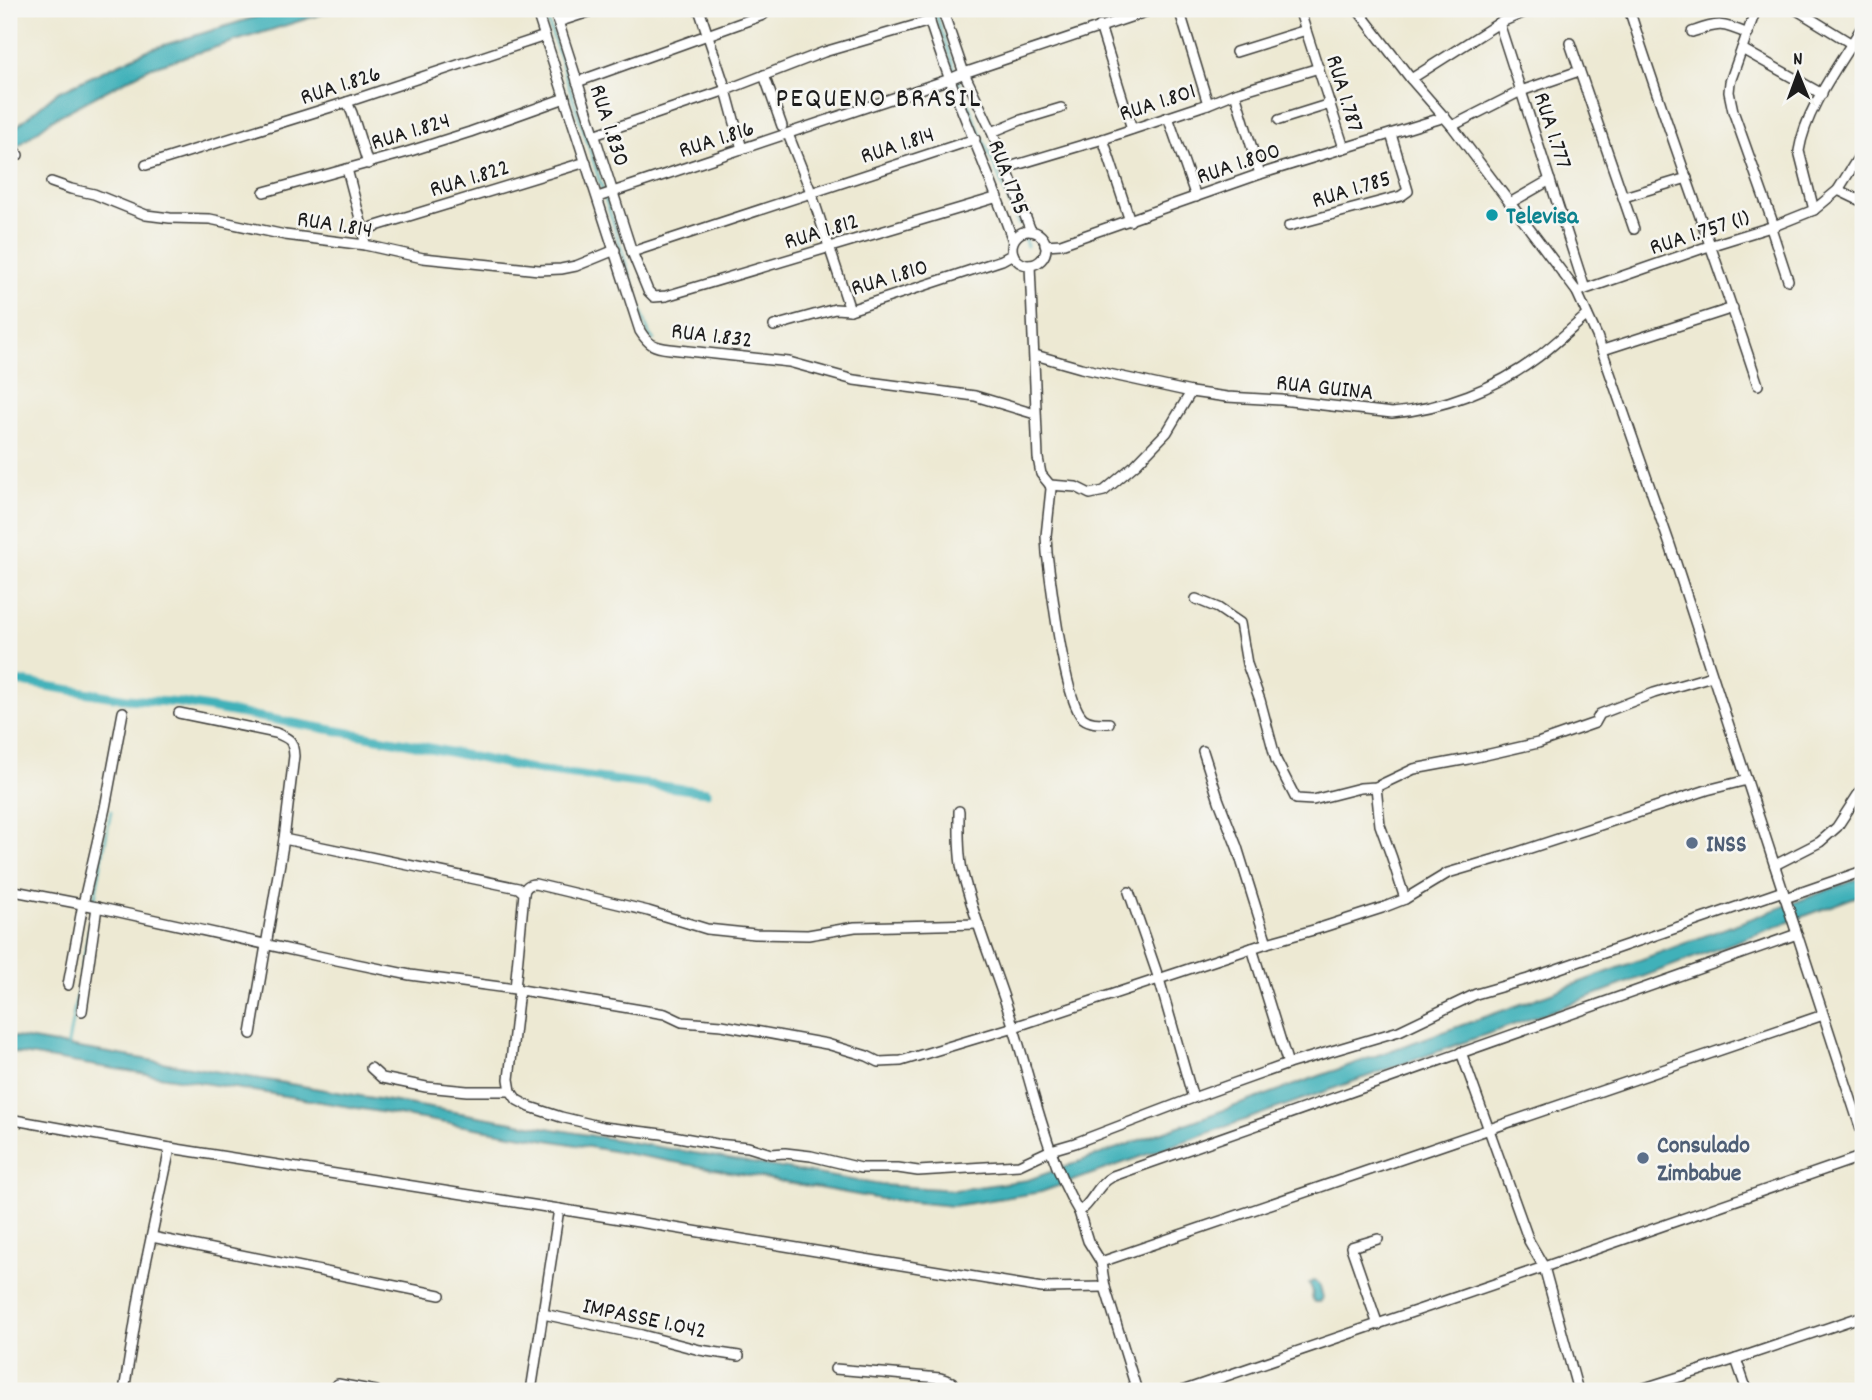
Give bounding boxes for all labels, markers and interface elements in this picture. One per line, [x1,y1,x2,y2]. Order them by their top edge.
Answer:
north arrow [1764,38,1834,108]
text: N [1793,47,1803,74]
street label: RUA 1.787 [1315,51,1371,137]
street label: RUA 1.826 [296,58,386,116]
street label: RUA 1.801 [1115,75,1201,132]
street label: RUA 1.830 [579,81,637,171]
district label: PEQUENO BRASIL [776,81,982,121]
street label: RUA 1.777 [1523,88,1579,174]
street label: RUA 1.824 [367,105,455,161]
street label: RUA 1.816 [675,113,759,169]
street label: RUA 1.814 [857,119,939,175]
street label: RUA 1795 [977,135,1037,221]
street label: RUA 1.800 [1192,135,1286,195]
street label: RUA 1.822 [426,152,514,208]
street label: RUA 1.785 [1308,163,1396,219]
place label: Televisa [1506,201,1579,235]
street label: RUA 1.757 (1) [1646,202,1754,266]
street label: RUA 1.814 [294,203,375,249]
street label: RUA 1.812 [780,205,863,260]
marker: Televisa [1484,207,1500,223]
street label: RUA 1.810 [847,251,933,307]
street label: RUA 1.832 [669,315,754,359]
street label: RUA GUINA [1274,367,1375,411]
place label: INSS [1706,829,1746,863]
marker: INSS [1684,835,1700,851]
place label: Consulado Zimbabue [1657,1130,1750,1192]
marker: Consulado Zimbabue [1635,1150,1651,1166]
street label: IMPASSE 1.042 [579,1290,709,1350]

